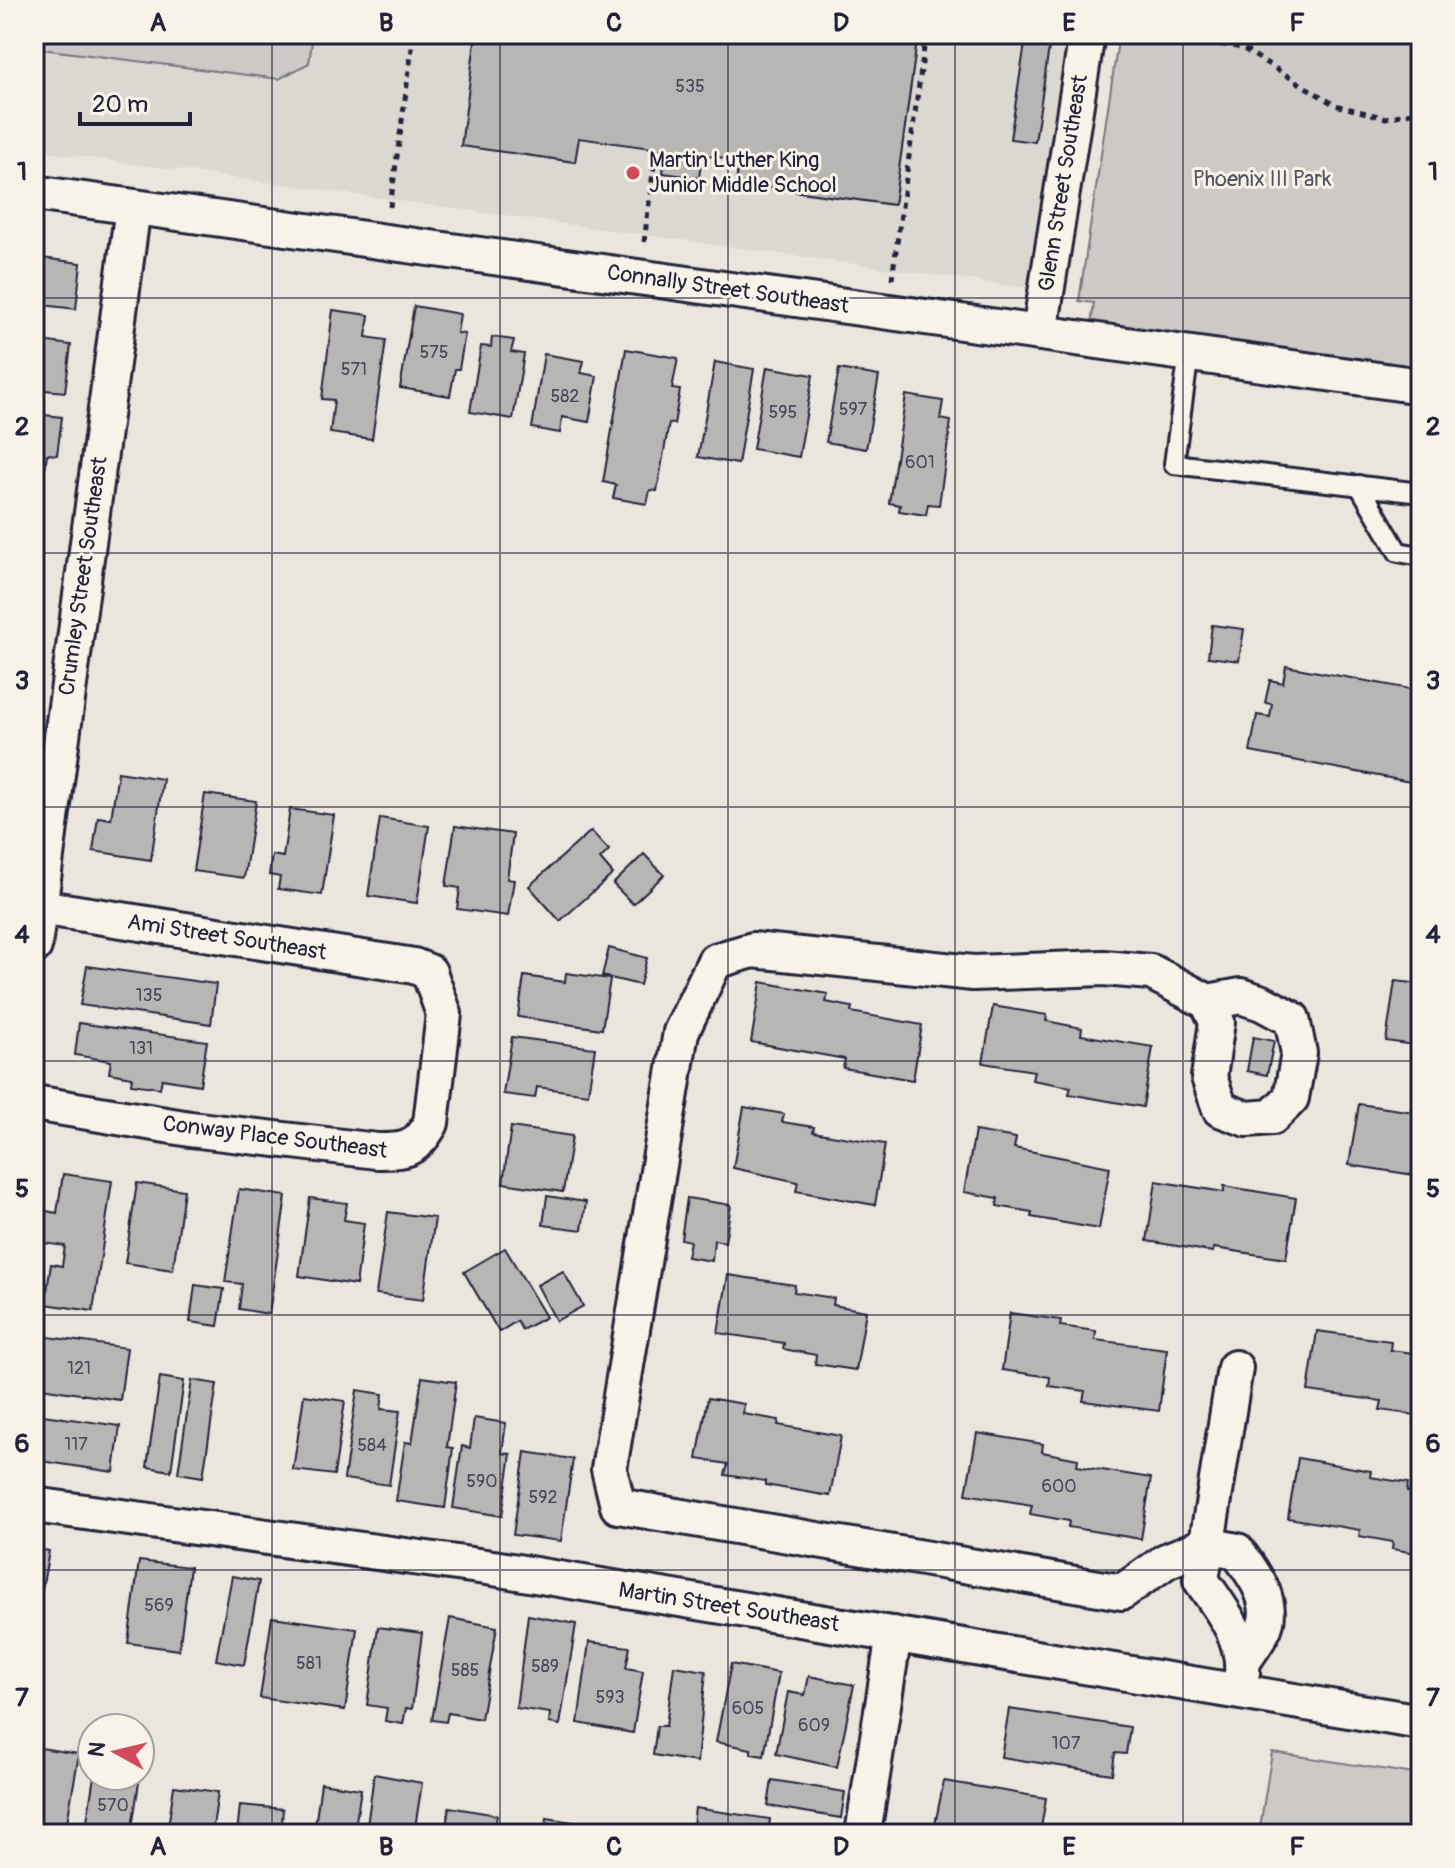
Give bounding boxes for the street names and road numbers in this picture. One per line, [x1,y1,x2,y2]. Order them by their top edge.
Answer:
street label: Glenn Street Southeast [1032,73,1094,293]
street label: Connally Street Southeast [605,258,851,320]
street label: Crumley Street Southeast [52,455,114,697]
street label: Ami Street Southeast [125,907,329,967]
street label: Conway Place Southeast [161,1109,389,1165]
street label: Martin Street Southeast [617,1576,841,1638]

